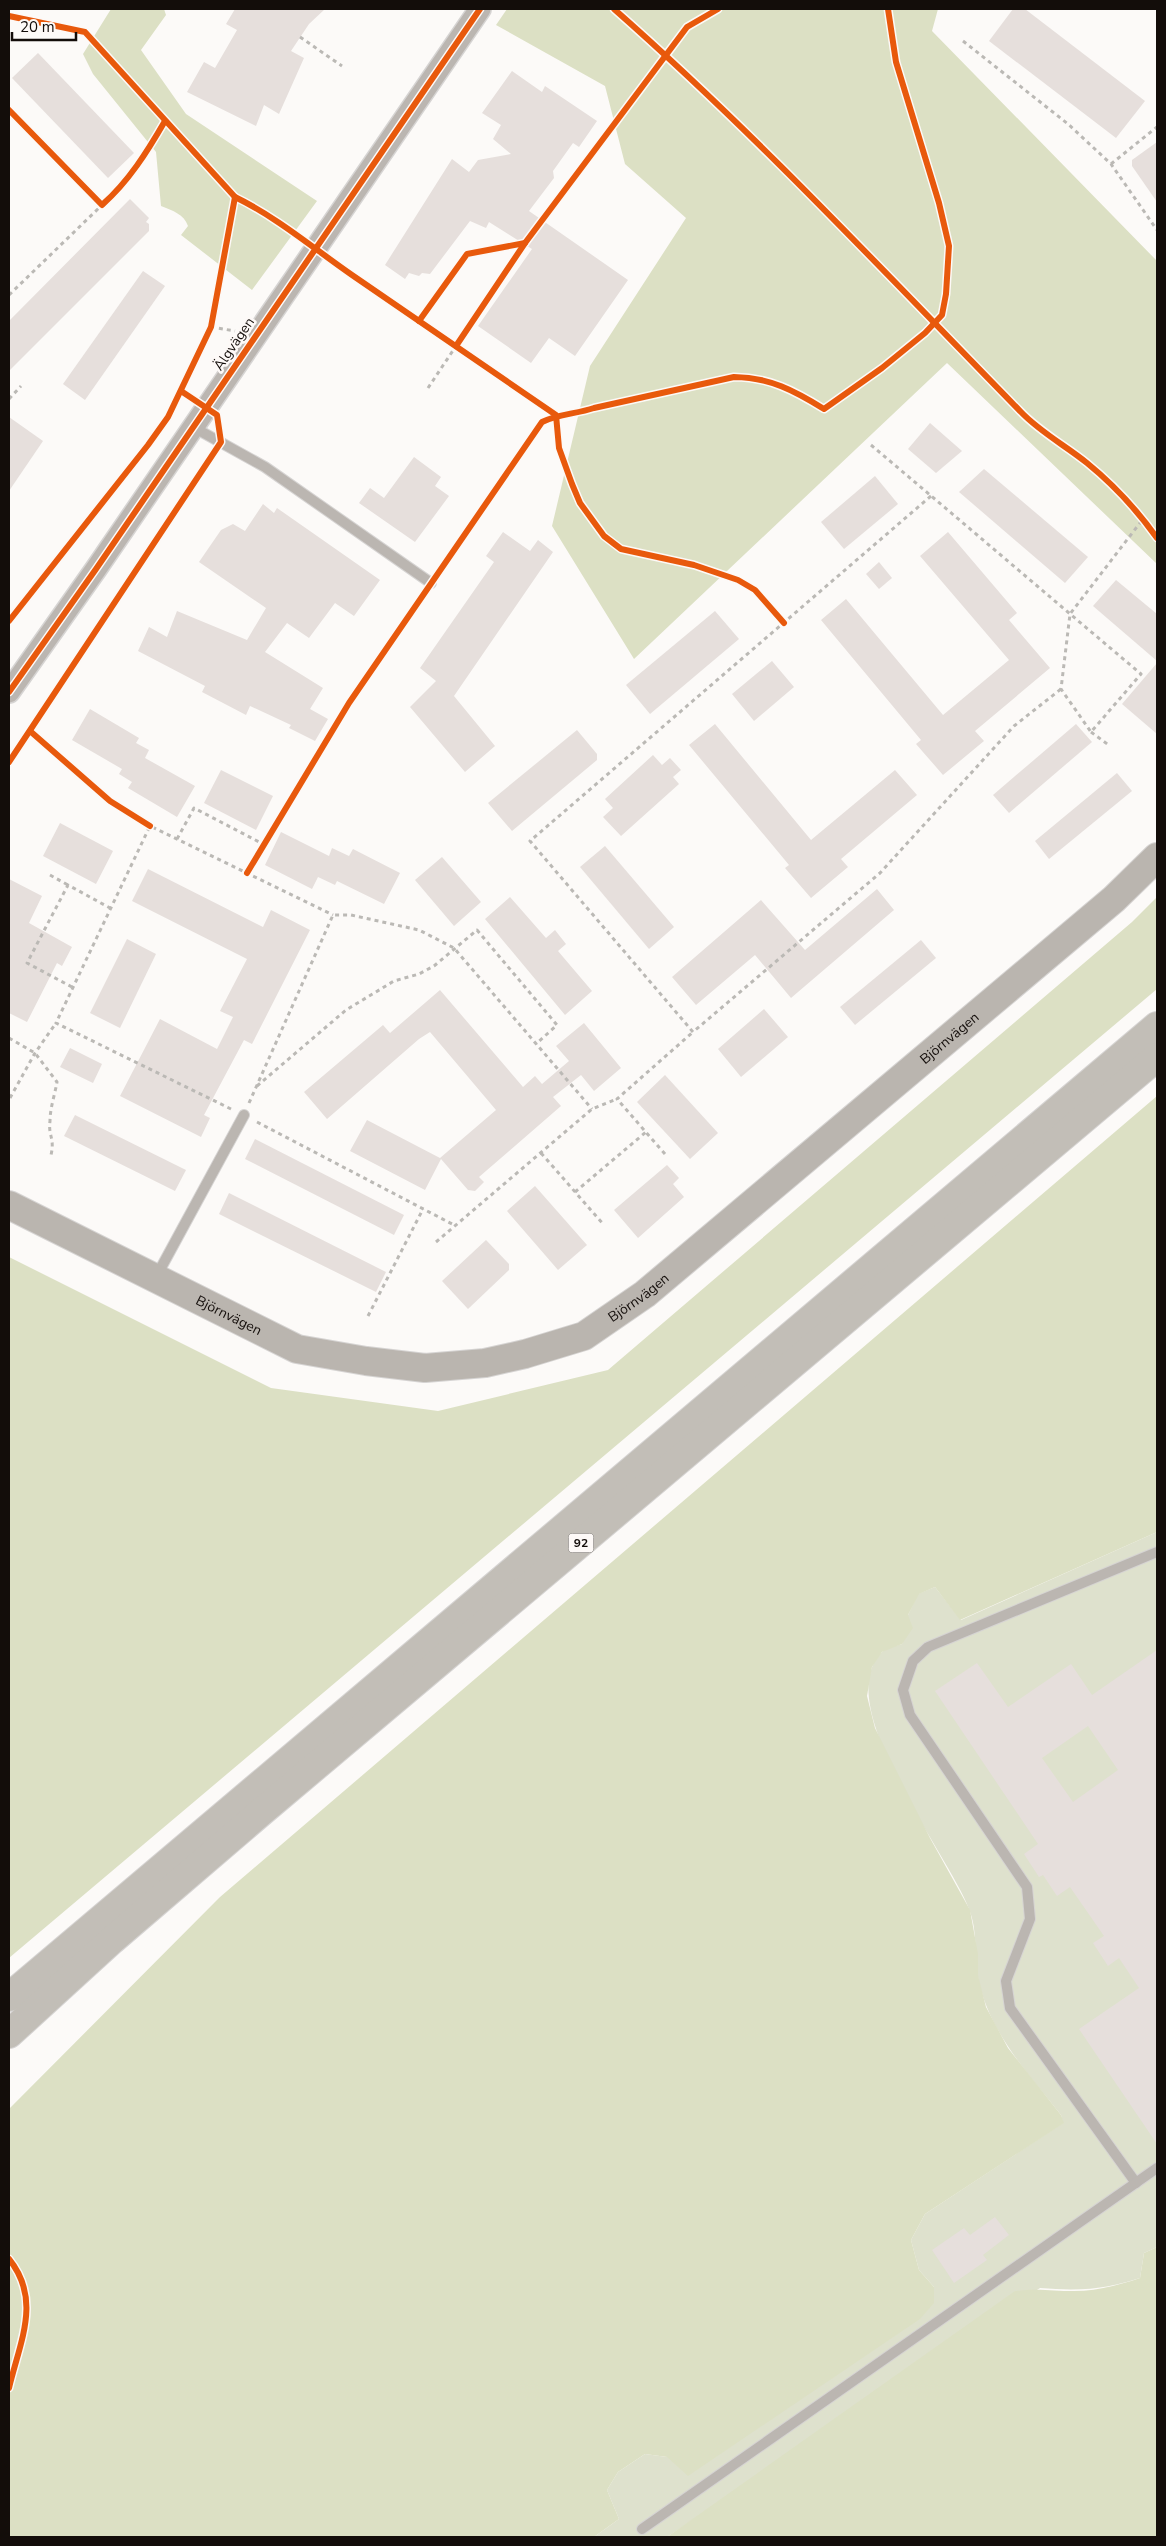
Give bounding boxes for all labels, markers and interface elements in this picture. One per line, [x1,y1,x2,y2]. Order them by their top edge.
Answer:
scale bar [12,10,76,42]
text: 20 m [20,17,55,37]
street label: Älgvägen [209,314,259,374]
street label: Björnvägen [916,1008,983,1068]
street label: Björnvägen [604,1268,673,1326]
street label: Björnvägen [193,1291,265,1340]
road number: 92 [568,1534,594,1552]

